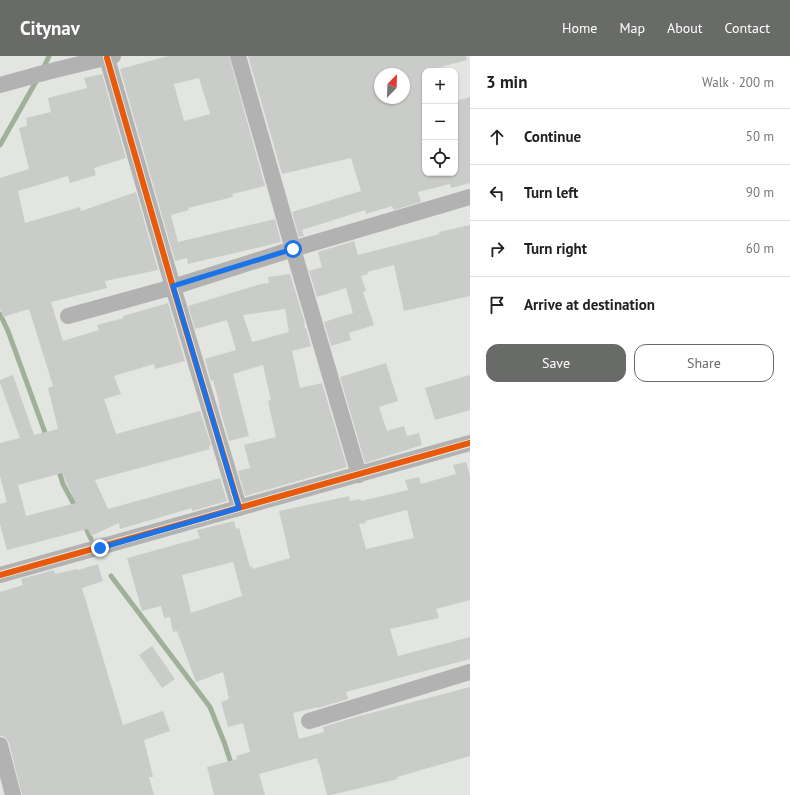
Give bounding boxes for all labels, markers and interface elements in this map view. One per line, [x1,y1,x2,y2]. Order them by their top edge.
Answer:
text: Citynav [20,16,80,40]
text: Home [562,19,597,37]
text: Map [619,19,645,37]
text: About [667,19,703,37]
text: Contact [725,19,770,37]
north arrow [374,68,410,104]
map controls [422,68,458,176]
button: + [422,68,458,104]
text: 3 min [486,71,527,93]
text: Walk · 200 m [702,74,774,91]
button: − [422,104,458,140]
icon: ahead [486,126,508,148]
text: Continue [524,127,581,146]
text: 50 m [746,128,774,145]
button: locate [422,140,458,176]
icon: left [486,182,508,204]
text: Turn left [524,183,578,202]
text: 90 m [746,184,774,201]
icon: right [486,238,508,260]
text: Turn right [524,239,587,258]
route start [284,240,302,258]
text: 60 m [746,240,774,257]
icon: arrive [486,294,508,316]
text: Arrive at destination [524,295,655,314]
button: Save [486,344,626,382]
button: Share [634,344,774,382]
route end [91,539,109,557]

